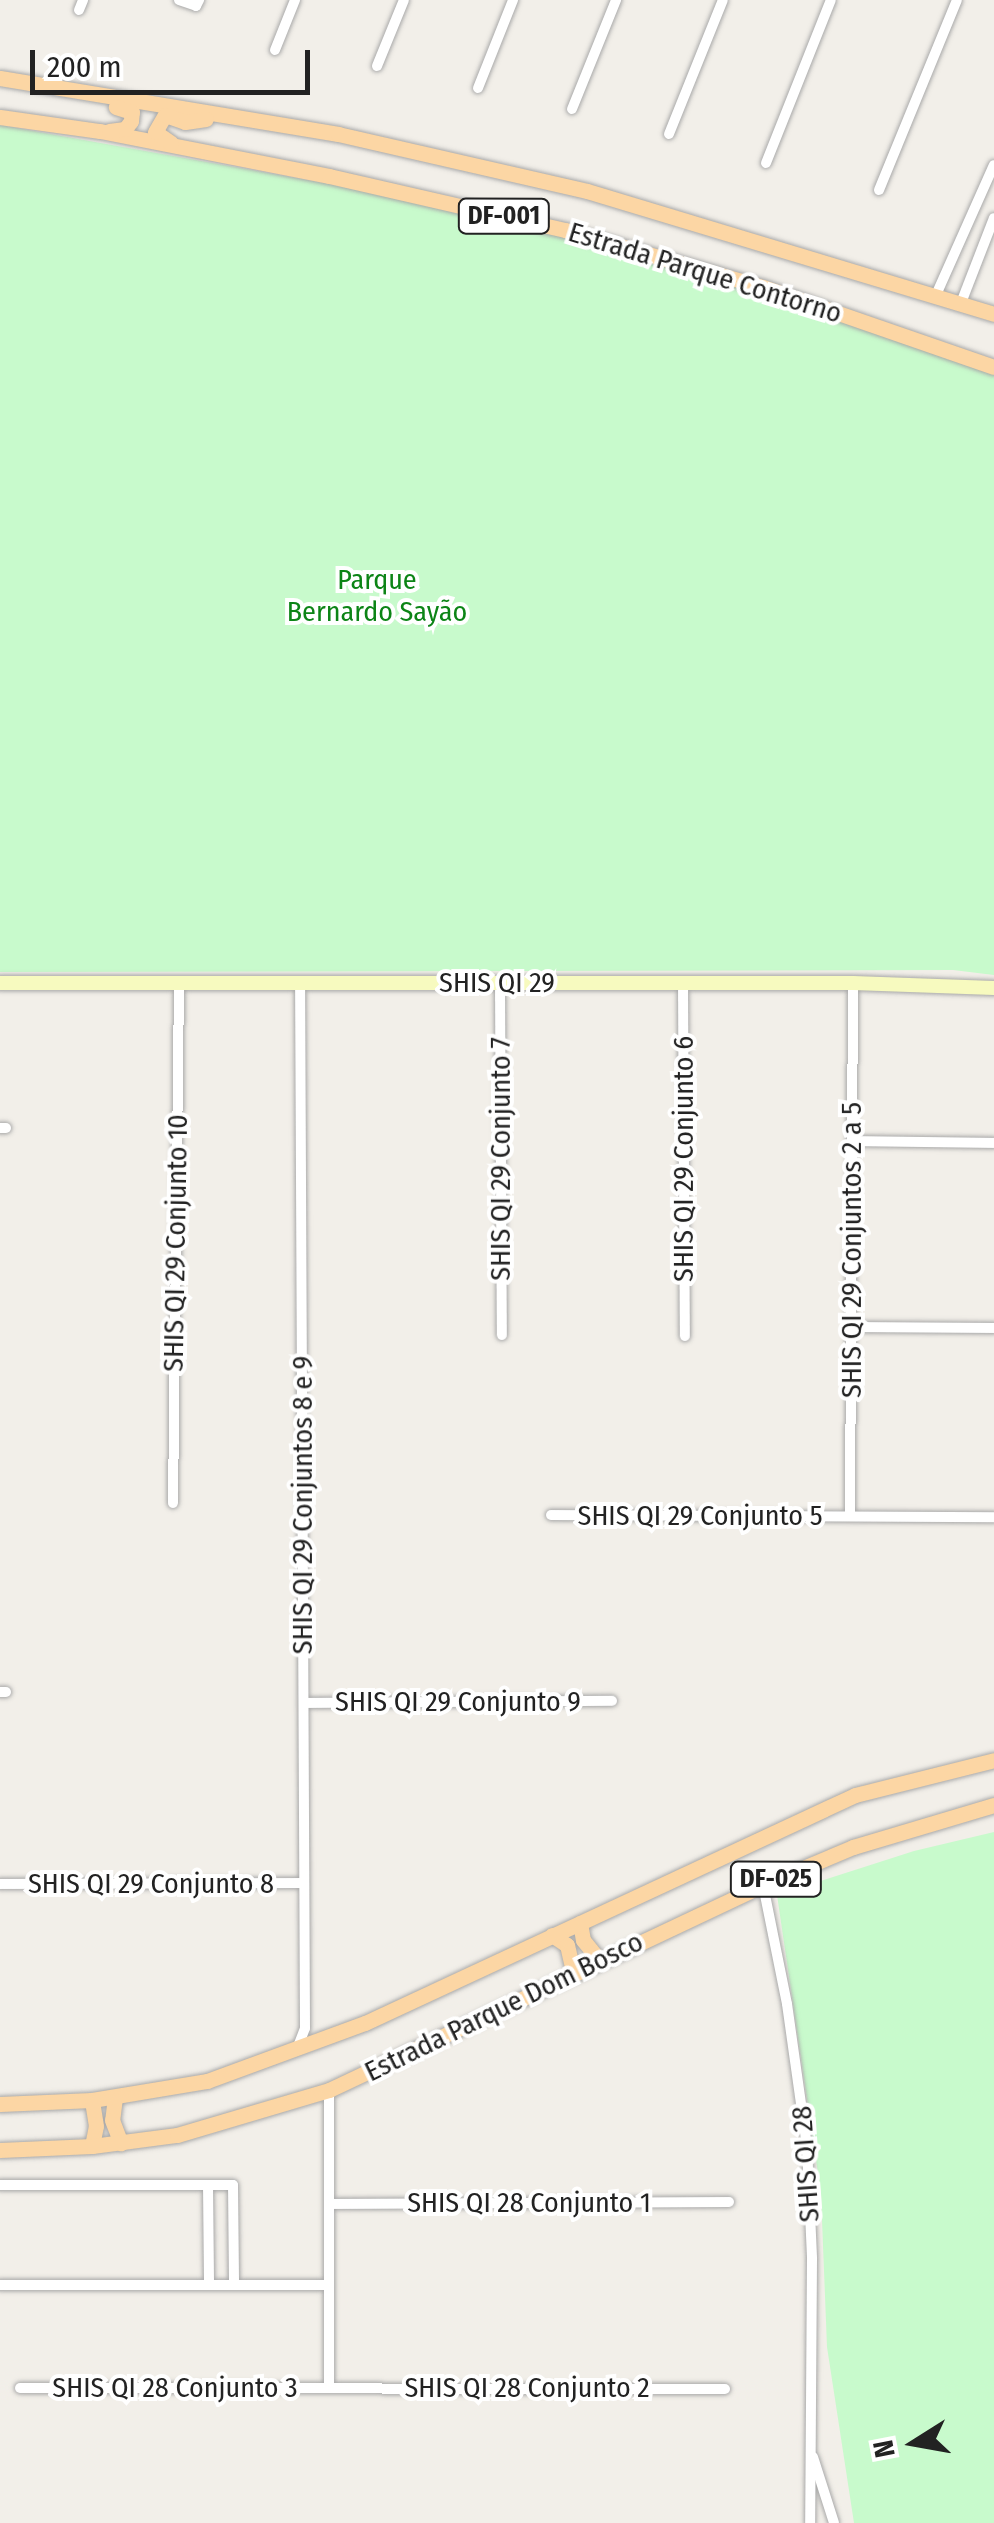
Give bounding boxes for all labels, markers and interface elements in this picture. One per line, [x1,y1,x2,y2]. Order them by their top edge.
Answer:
scale bar [35,30,315,92]
text: 200 m [47,49,122,85]
road number: DF-001 [456,196,552,236]
street label: Estrada Parque Contorno [564,215,846,331]
park label: Parque Bernardo Sayão [287,563,467,629]
street label: SHIS QI 29 [439,966,555,1000]
street label: SHIS QI 29 Conjunto 6 [667,1036,701,1282]
street label: SHIS QI 29 Conjunto 7 [484,1037,518,1281]
street label: SHIS QI 29 Conjuntos 2 a 5 [835,1102,869,1398]
street label: SHIS QI 29 Conjunto 10 [157,1114,195,1372]
street label: SHIS QI 29 Conjuntos 8 e 9 [286,1356,320,1654]
street label: SHIS QI 29 Conjunto 5 [578,1499,822,1533]
street label: SHIS QI 29 Conjunto 9 [335,1685,581,1719]
road number: DF-025 [728,1859,824,1899]
street label: SHIS QI 29 Conjunto 8 [28,1867,274,1901]
street label: Estrada Parque Dom Bosco [359,1925,649,2089]
street label: SHIS QI 28 [785,2105,827,2223]
street label: SHIS QI 28 Conjunto 1 [407,2186,651,2220]
street label: SHIS QI 28 Conjunto 3 [52,2371,298,2405]
street label: SHIS QI 28 Conjunto 2 [404,2371,650,2405]
north arrow [864,2393,964,2493]
text: N [866,2437,902,2460]

